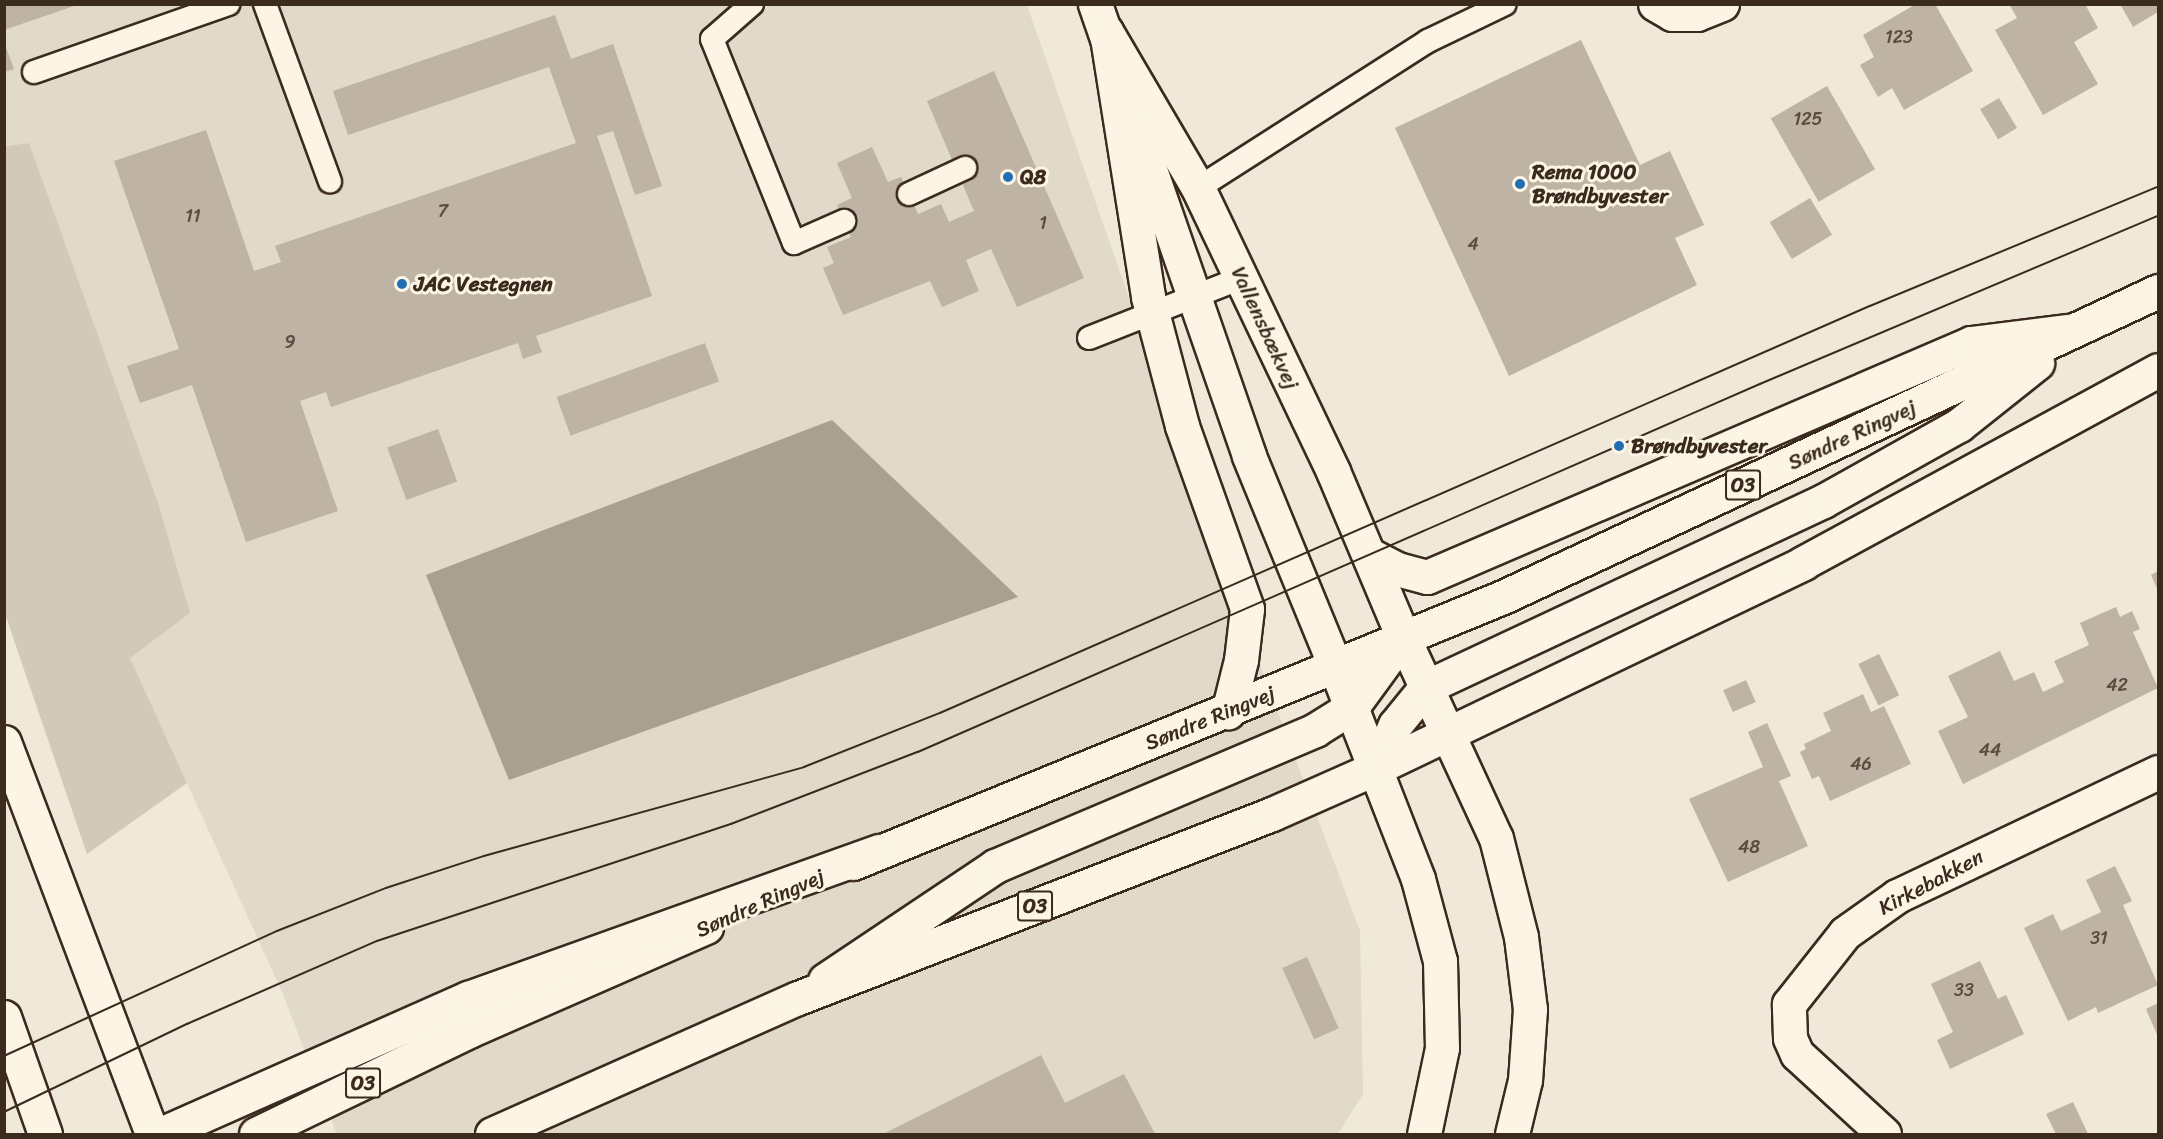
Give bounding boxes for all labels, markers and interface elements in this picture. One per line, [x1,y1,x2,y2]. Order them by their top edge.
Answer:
house number: 123 [1885,26,1913,48]
house number: 125 [1793,108,1823,130]
place label: Rema 1000 Brøndbyvester [1532,159,1668,209]
place label: Q8 [1020,164,1046,190]
marker: Q8 [1001,170,1015,184]
marker: Rema 1000 Brøndbyvester [1513,177,1527,191]
house number: 7 [438,200,448,222]
house number: 11 [185,205,201,227]
house number: 1 [1039,212,1047,234]
house number: 4 [1467,233,1479,255]
street label: Vallensbækvej [1226,263,1304,393]
place label: JAC Vestegnen [414,271,551,297]
marker: JAC Vestegnen [395,277,409,291]
house number: 9 [284,331,296,353]
street label: Søndre Ringvej [1784,394,1920,476]
place label: Brøndbyvester [1631,433,1767,459]
marker: Brøndbyvester [1612,439,1626,453]
road number: O3 [1725,468,1761,502]
house number: 42 [2106,674,2128,696]
street label: Søndre Ringvej [1141,680,1279,756]
house number: 44 [1979,739,2001,761]
house number: 46 [1850,753,1872,775]
house number: 48 [1738,836,1760,858]
street label: Kirkebakken [1874,844,1988,920]
street label: Søndre Ringvej [691,863,829,943]
road number: O3 [1017,889,1053,923]
house number: 31 [2090,927,2108,949]
house number: 33 [1954,979,1974,1001]
road number: O3 [345,1066,381,1100]

